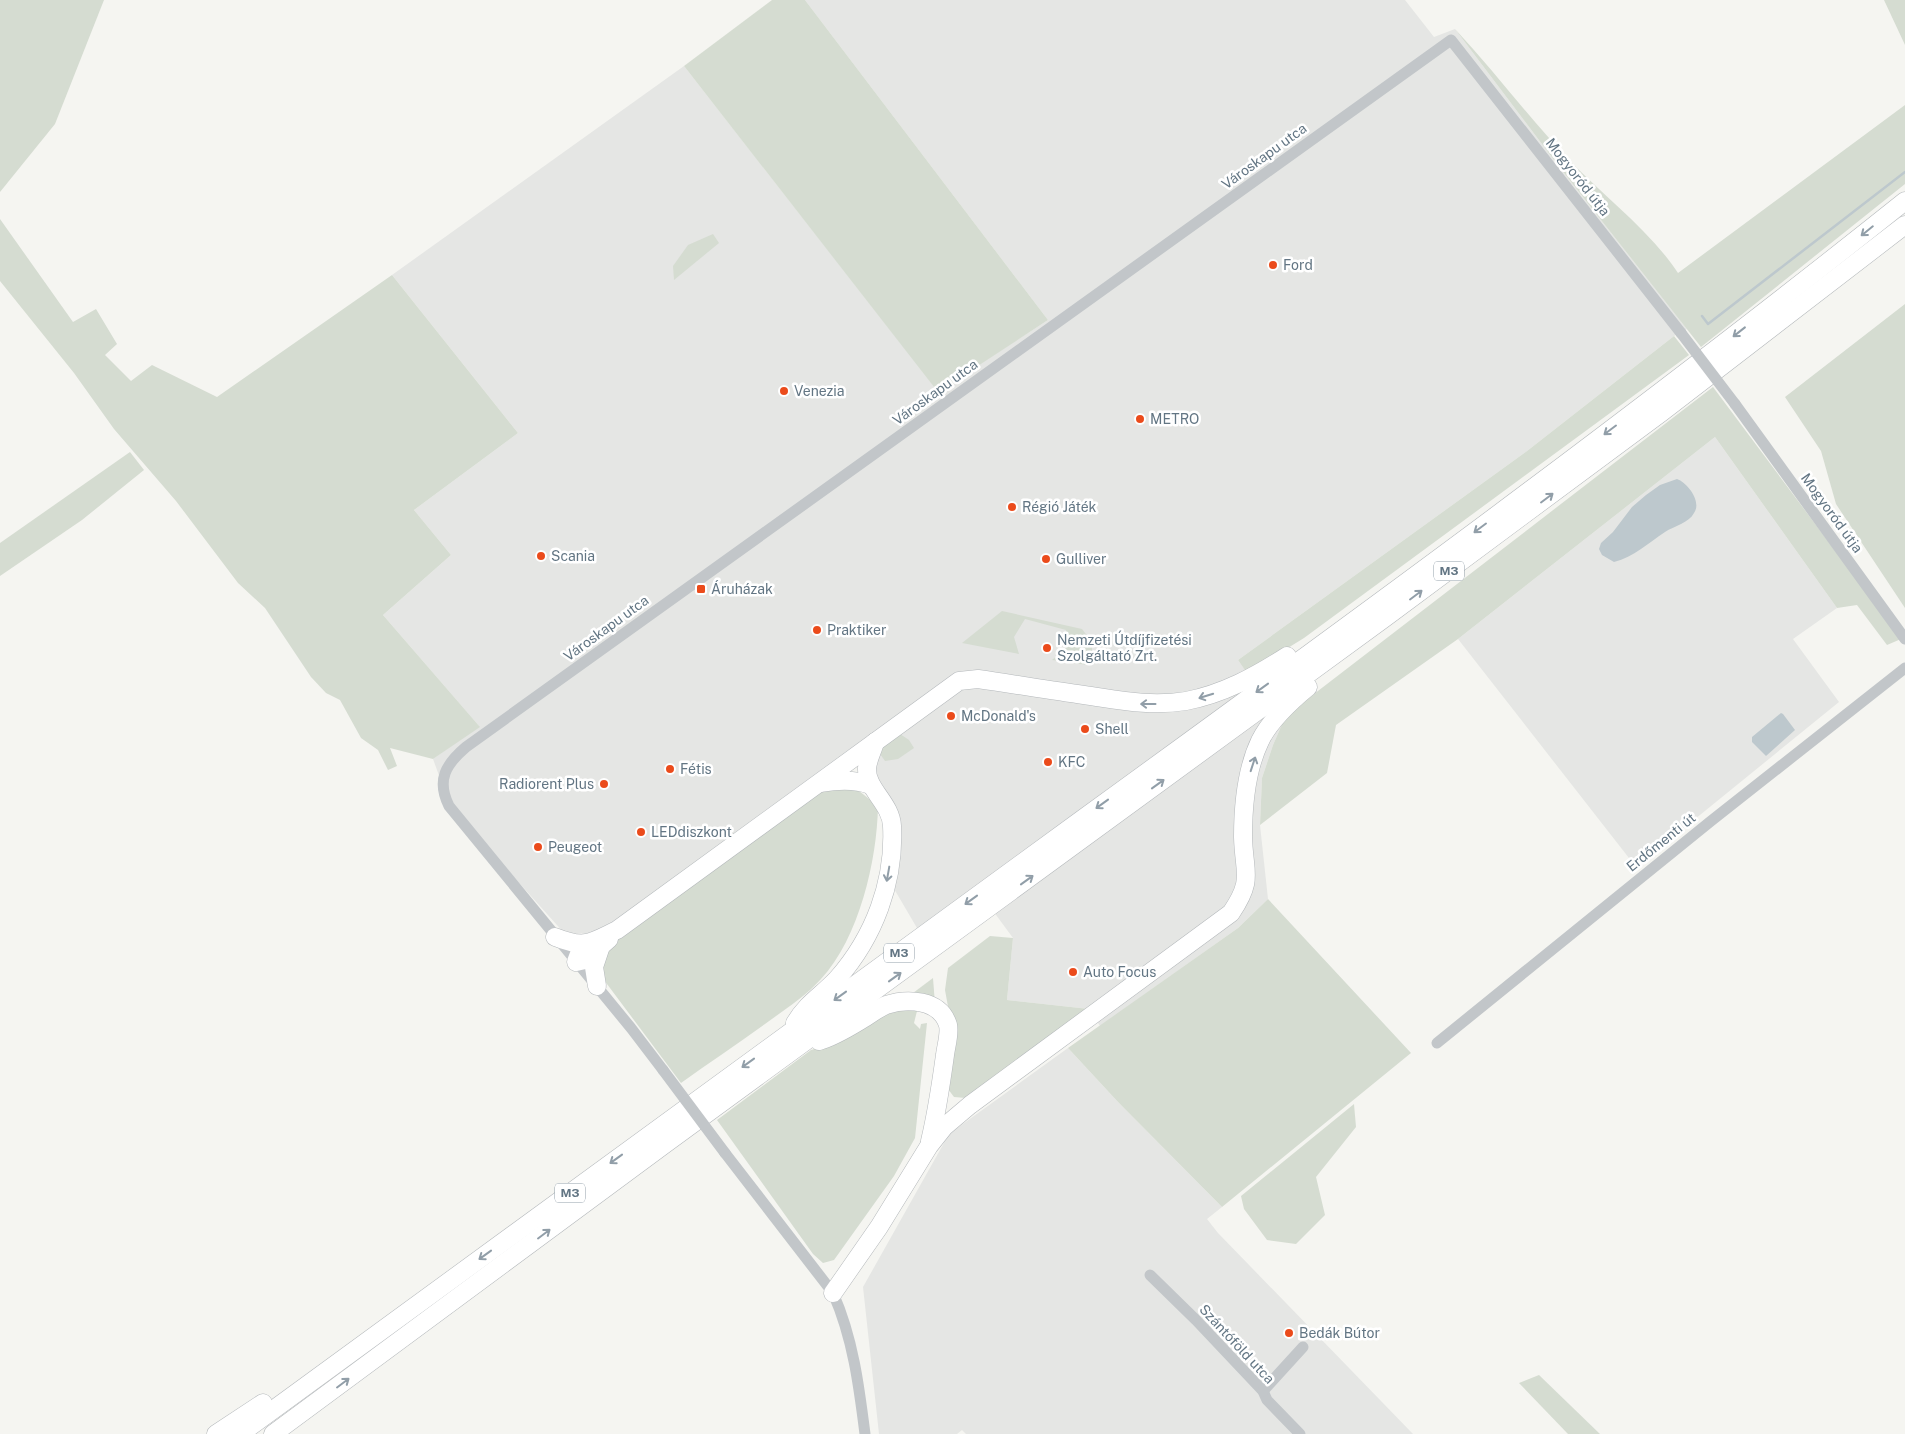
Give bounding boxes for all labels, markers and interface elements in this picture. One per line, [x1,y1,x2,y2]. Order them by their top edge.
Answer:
street label: Városkapu utca [1219,120,1309,192]
street label: Mogyoród útja [1543,135,1613,219]
one-way arrow [1861,226,1874,237]
place label: Ford [1283,257,1313,273]
marker: Ford [1267,259,1279,271]
one-way arrow [1732,327,1746,337]
street label: Városkapu utca [890,356,980,428]
place label: Venezia [794,383,845,399]
marker: Venezia [778,385,790,397]
place label: METRO [1150,411,1199,427]
marker: METRO [1134,413,1146,425]
one-way arrow [1604,425,1617,436]
street label: Mogyoród útja [1798,470,1866,556]
one-way arrow [1540,493,1554,503]
place label: Régió Játék [1022,499,1097,515]
marker: Régió Játék [1006,501,1018,513]
one-way arrow [1474,522,1487,533]
place label: Scania [551,548,595,564]
marker: Scania [535,550,547,562]
place label: Gulliver [1056,551,1106,567]
marker: Gulliver [1040,553,1052,565]
road number: M3 [1434,562,1464,580]
place label: Áruházak [711,580,773,597]
marker: Áruházak [695,583,707,595]
one-way arrow [1409,590,1423,600]
street label: Városkapu utca [561,592,651,664]
place label: Praktiker [827,622,886,638]
marker: Praktiker [811,624,823,636]
place label: Nemzeti Útdíjfizetési Szolgáltató Zrt. [1057,630,1192,664]
marker: Nemzeti Útdíjfizetési Szolgáltató Zrt. [1041,642,1053,654]
one-way arrow [1255,683,1269,693]
one-way arrow [1198,691,1214,701]
one-way arrow [1140,699,1156,709]
place label: McDonald's [961,708,1036,724]
marker: McDonald's [945,710,957,722]
place label: Shell [1095,721,1129,737]
marker: Shell [1079,723,1091,735]
place label: KFC [1058,754,1086,770]
marker: KFC [1042,756,1054,768]
one-way arrow [1249,756,1258,772]
place label: Fétis [680,761,712,777]
marker: Fétis [664,763,676,775]
place label: Radiorent Plus [499,776,594,792]
marker: Radiorent Plus [598,778,610,790]
one-way arrow [1151,779,1165,789]
one-way arrow [1096,799,1110,809]
street label: Erdőmenti út [1623,809,1699,875]
place label: LEDdiszkont [651,824,732,840]
marker: LEDdiszkont [635,826,647,838]
place label: Peugeot [548,839,602,855]
marker: Peugeot [532,841,544,853]
one-way arrow [882,866,892,882]
one-way arrow [1020,875,1034,885]
one-way arrow [964,895,978,905]
road number: M3 [884,944,914,962]
place label: Auto Focus [1083,964,1156,980]
marker: Auto Focus [1067,966,1079,978]
one-way arrow [888,972,902,982]
one-way arrow [833,991,847,1001]
one-way arrow [741,1058,755,1068]
one-way arrow [610,1154,624,1164]
road number: M3 [555,1184,585,1202]
one-way arrow [537,1229,551,1239]
one-way arrow [478,1250,492,1260]
street label: Szántóföld utca [1196,1301,1278,1387]
place label: Bedák Bútor [1299,1325,1380,1341]
marker: Bedák Bútor [1283,1327,1295,1339]
one-way arrow [336,1377,349,1388]

